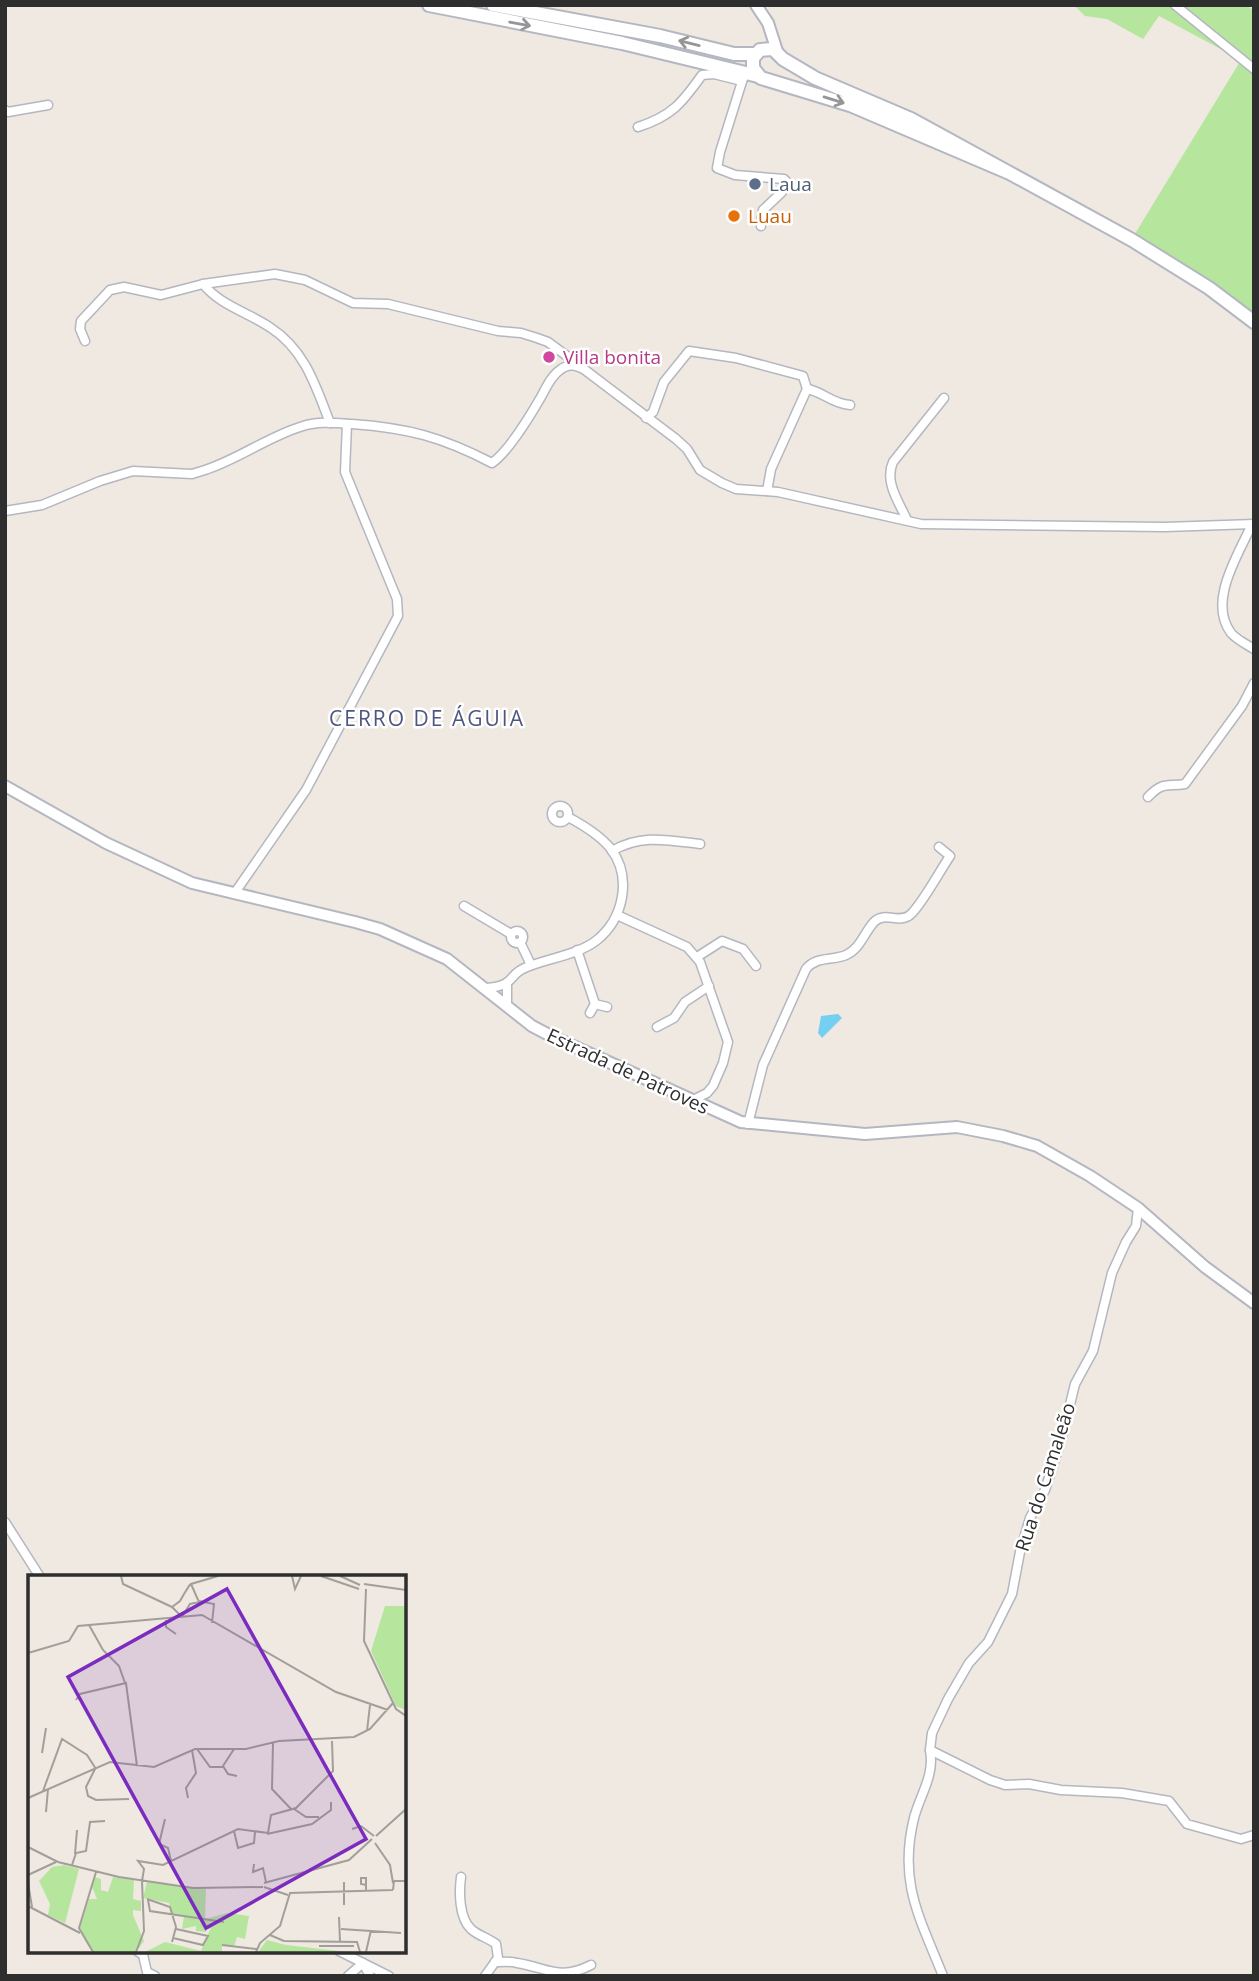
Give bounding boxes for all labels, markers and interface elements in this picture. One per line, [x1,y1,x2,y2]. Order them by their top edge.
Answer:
one-way arrow [508,17,531,31]
one-way arrow [678,36,701,49]
one-way arrow [823,94,845,107]
place label: Laua [769,171,812,197]
marker: Laua [747,176,763,192]
place label: Luau [748,203,792,229]
marker: Luau [726,208,742,224]
place label: Villa bonita [563,344,661,370]
marker: Villa bonita [541,349,557,365]
district label: CERRO DE ÁGUIA [329,704,525,732]
street label: Estrada de Patroves [543,1022,713,1120]
street label: Rua do Camaleão [1009,1399,1081,1555]
inset map [28,1575,406,1953]

